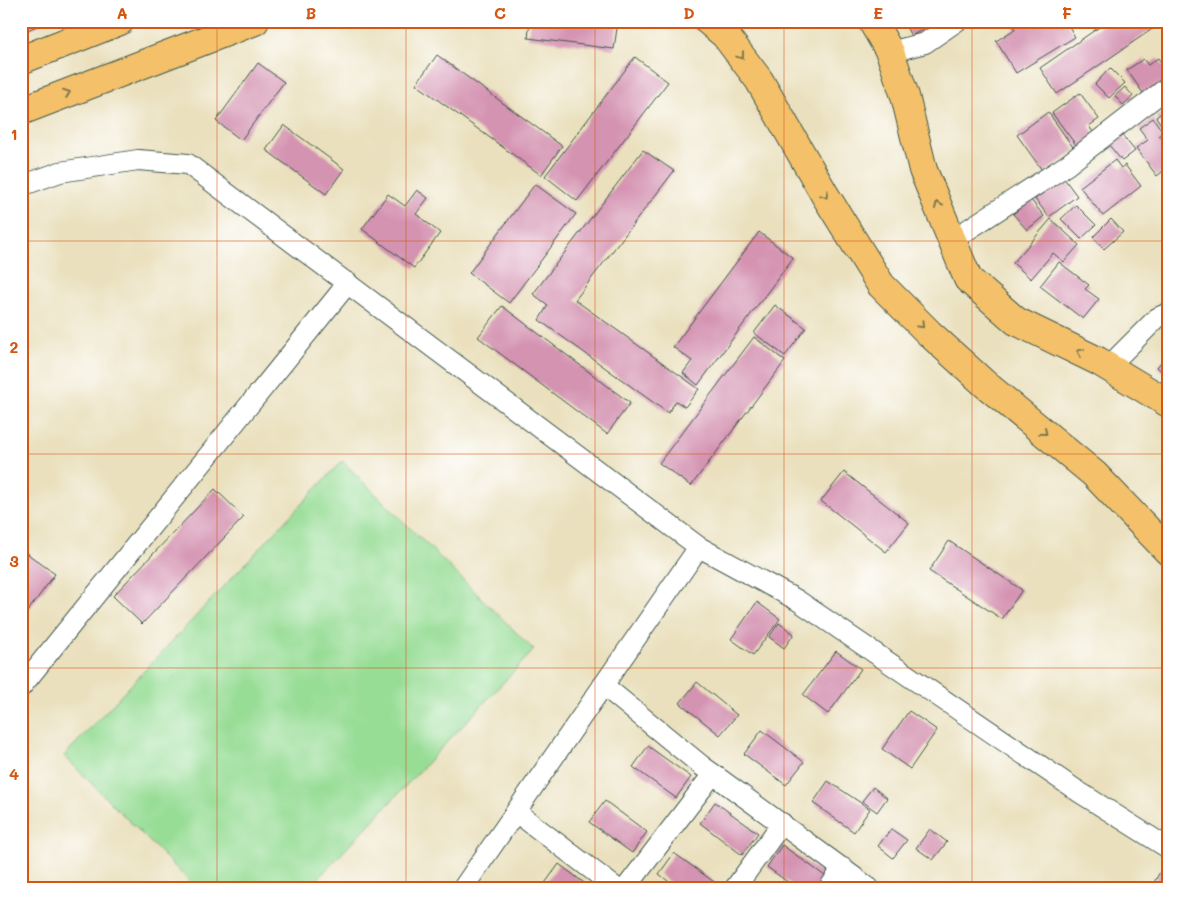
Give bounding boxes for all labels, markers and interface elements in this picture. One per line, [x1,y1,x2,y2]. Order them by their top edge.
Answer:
text: A [116,2,128,23]
text: B [306,2,316,23]
text: C [494,2,506,23]
text: D [683,2,695,23]
text: E [873,2,883,23]
text: F [1062,2,1072,23]
one-way arrow [735,50,744,60]
one-way arrow [62,89,71,99]
text: 1 [10,123,18,144]
one-way arrow [819,189,829,198]
one-way arrow [933,201,944,210]
one-way arrow [915,320,924,329]
text: 2 [10,336,19,357]
one-way arrow [1076,348,1085,358]
one-way arrow [1038,426,1047,435]
text: 3 [9,550,19,571]
text: 4 [9,763,19,784]

